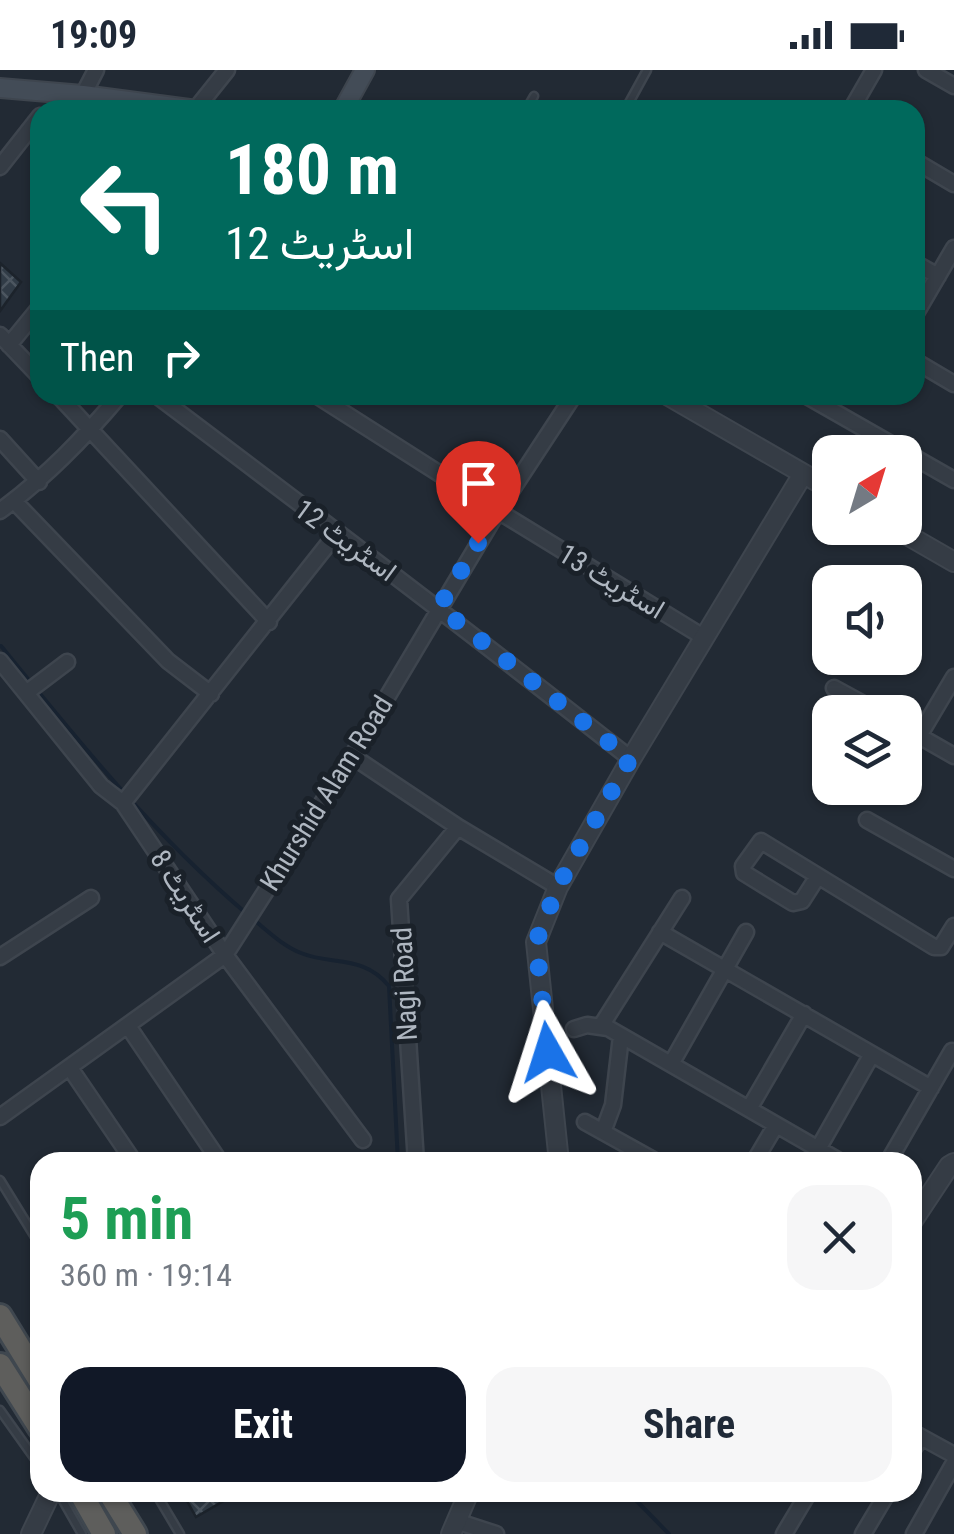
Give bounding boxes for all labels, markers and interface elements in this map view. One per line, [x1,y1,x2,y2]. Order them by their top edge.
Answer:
text: 19:09 [50,13,137,57]
text: 180 m [225,129,399,211]
icon: left [60,140,190,270]
text: اسٹریٹ 12 [225,217,414,270]
icon: right [154,330,209,385]
text: Then [60,336,134,380]
north arrow [812,435,922,545]
map controls [812,435,922,805]
pin [436,441,521,544]
icon: arrive [451,456,506,511]
street label: اسٹریٹ 12 [288,492,403,589]
street label: اسٹریٹ 13 [552,537,671,627]
button: sound [812,565,922,675]
street label: Khurshid Alam Road [253,690,400,897]
button: layers [812,695,922,805]
street label: اسٹریٹ 8 [143,844,228,949]
street label: Nagi Road [385,926,424,1042]
position arrow [496,1000,600,1104]
text: 5 min [60,1183,193,1254]
button: close [787,1185,892,1290]
text: 360 m · 19:14 [60,1256,232,1294]
button: Exit [60,1367,466,1482]
button: Share [486,1367,892,1482]

